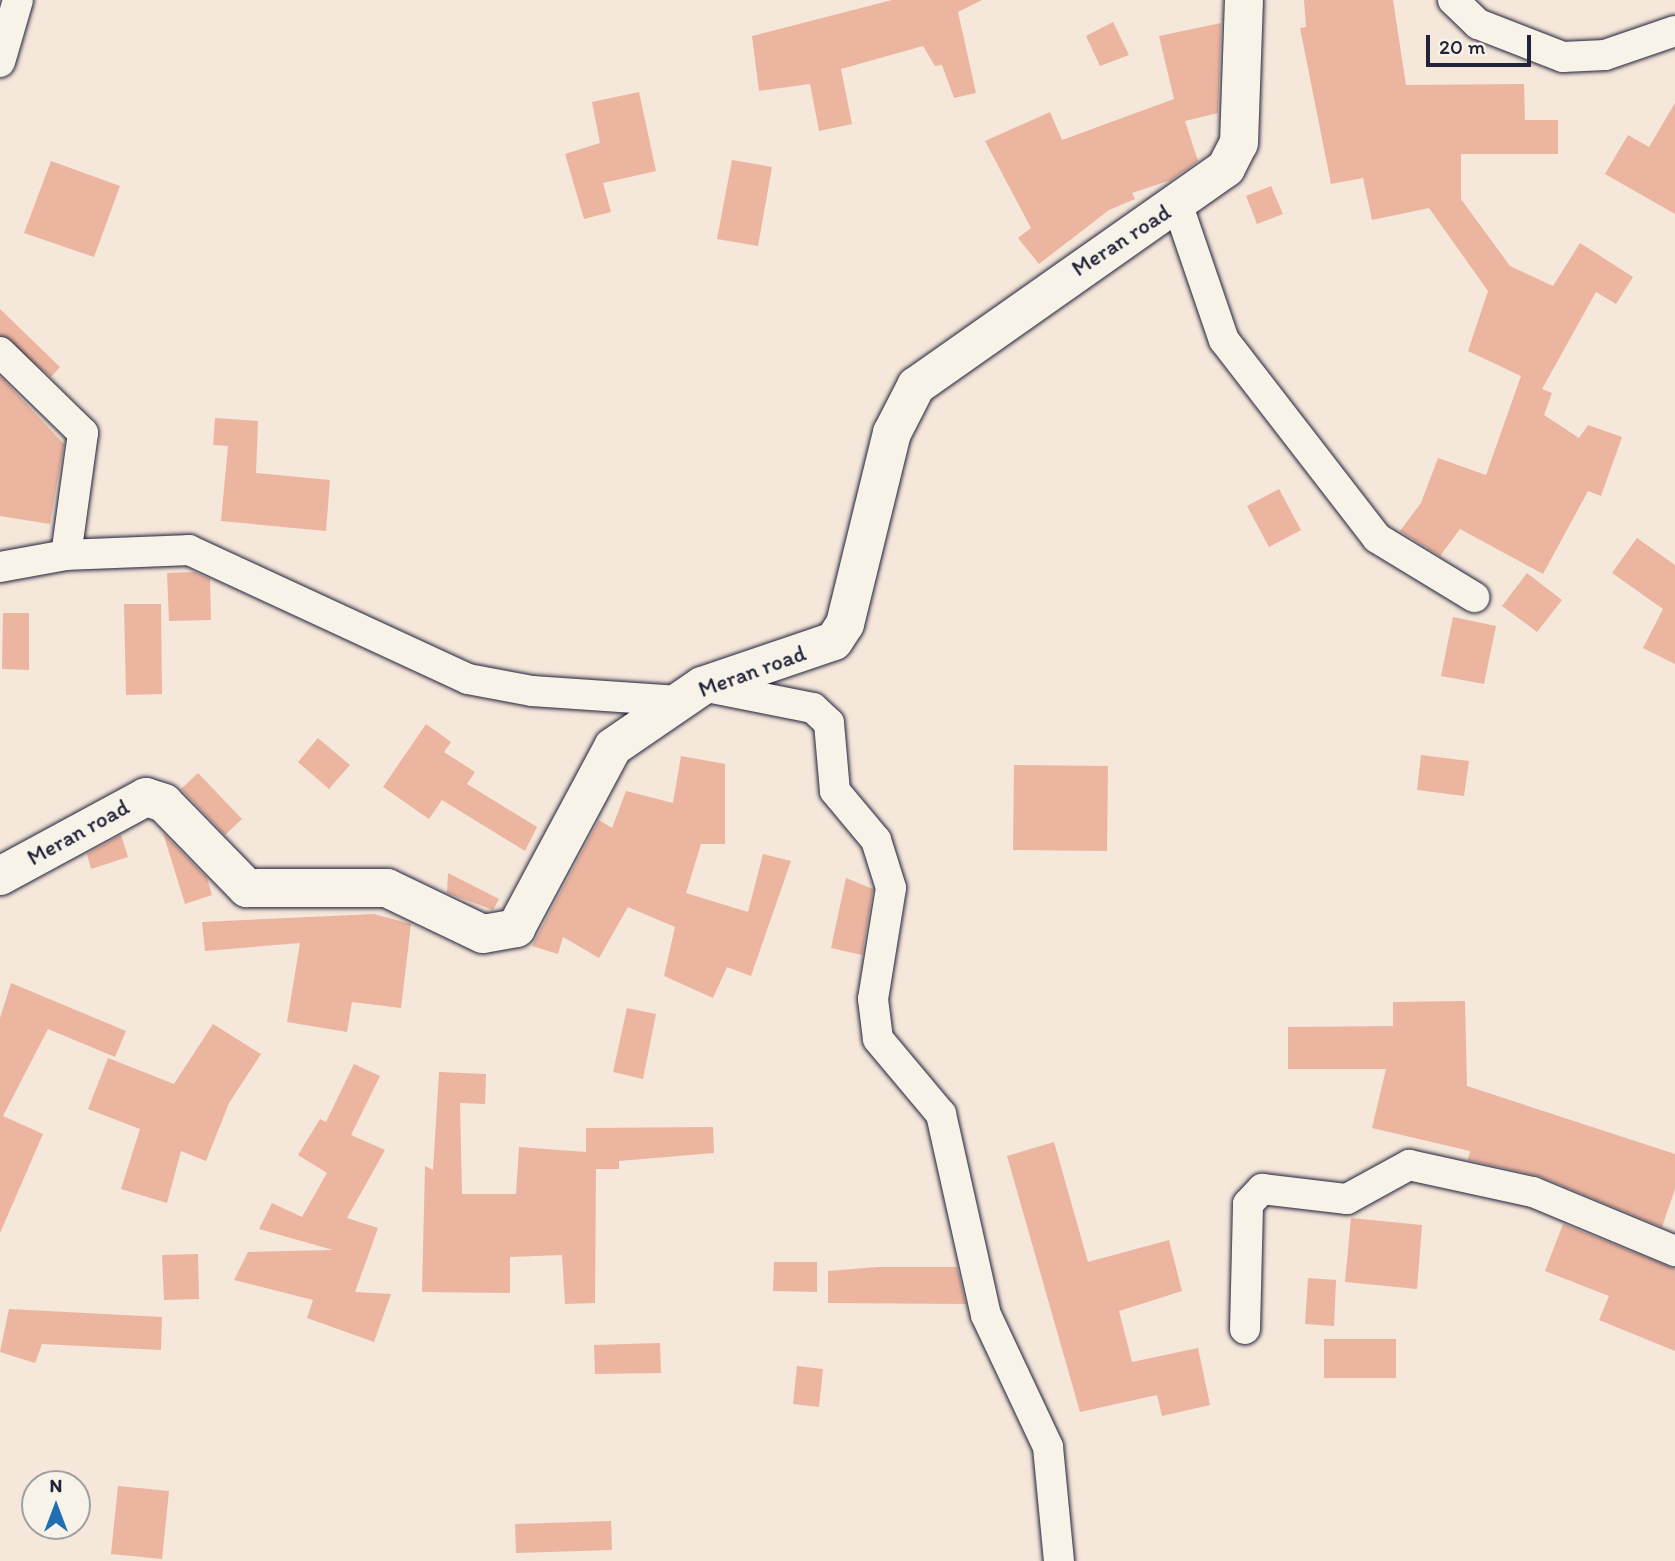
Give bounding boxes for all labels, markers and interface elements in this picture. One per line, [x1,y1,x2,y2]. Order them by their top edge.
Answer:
scale bar [1430,21,1535,65]
text: 20 m [1439,34,1485,59]
street label: Meran road [1067,198,1175,282]
street label: Meran road [695,639,809,703]
street label: Meran road [23,793,133,871]
north arrow [21,1470,91,1540]
text: N [50,1474,62,1497]

